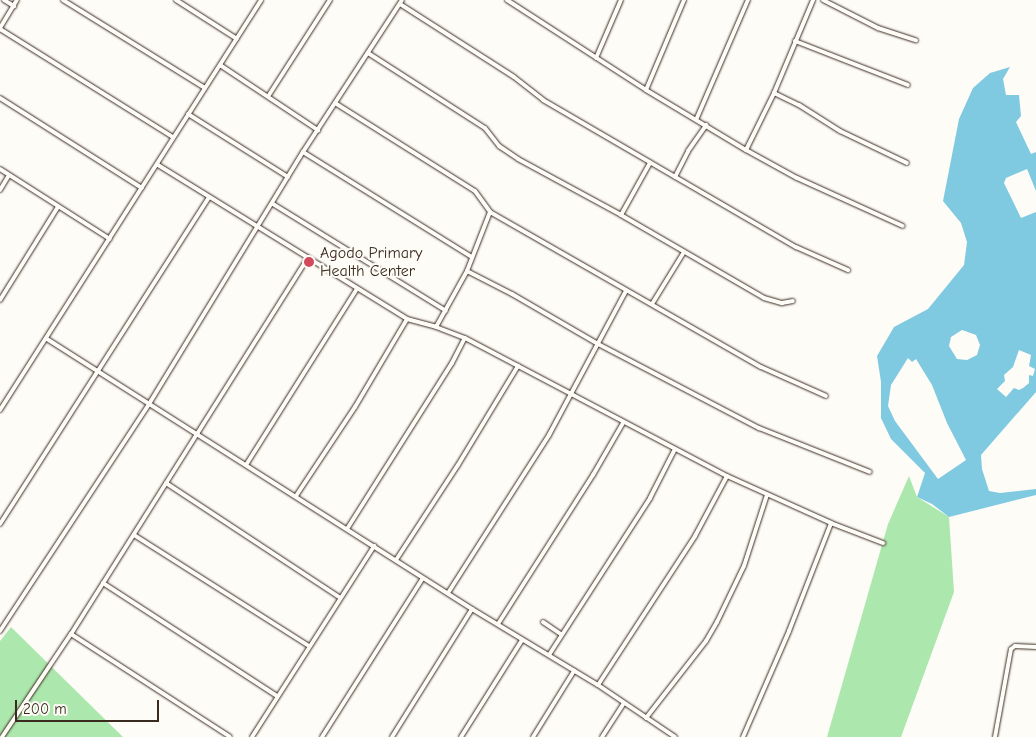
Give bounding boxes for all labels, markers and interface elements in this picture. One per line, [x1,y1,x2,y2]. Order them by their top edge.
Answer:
place label: Agodo Primary Health Center [320,243,422,281]
marker: Agodo Primary Health Center [302,255,316,269]
scale bar [18,690,161,722]
text: 200 m [23,700,67,718]

